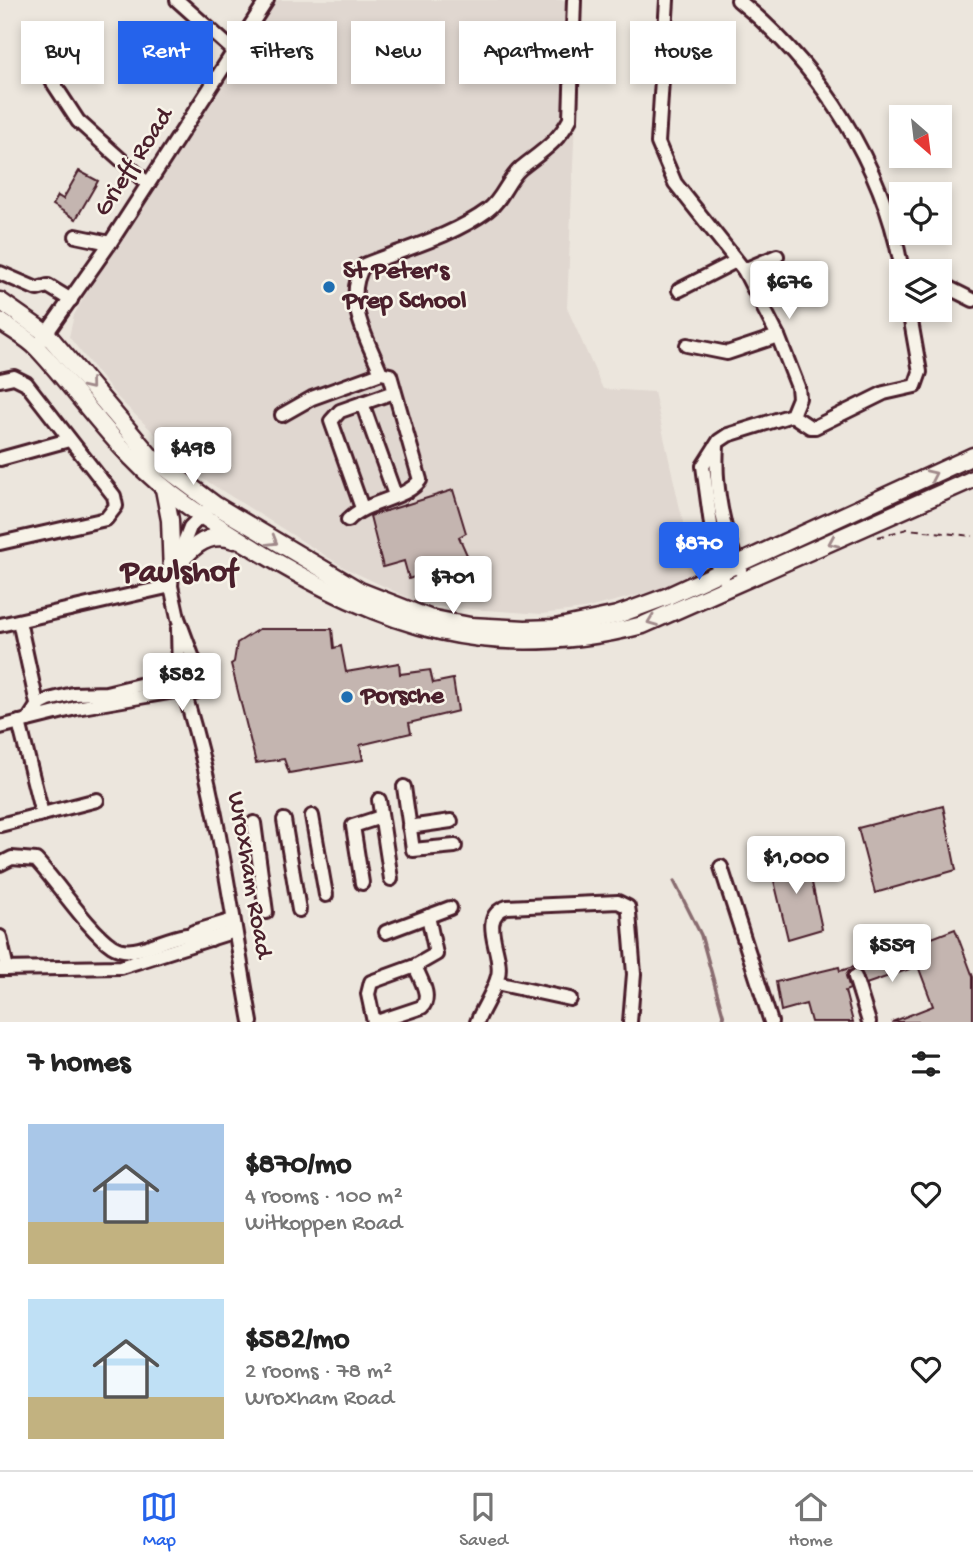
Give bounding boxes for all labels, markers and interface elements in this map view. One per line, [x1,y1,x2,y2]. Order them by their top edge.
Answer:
chip: Buy [21,21,104,84]
chip: Rent [118,21,213,84]
chip: Filters [227,21,337,84]
chip: New [351,21,445,84]
chip: Apartment [459,21,616,84]
chip: House [630,21,736,84]
street label: Grieff Road [88,101,183,223]
north arrow [889,105,952,168]
map controls [889,105,952,322]
button: locate [889,182,952,245]
place label: St Peter's Prep School [341,257,467,318]
button: layers [889,259,952,322]
pin: $676 [748,262,830,321]
text: $676 [766,270,812,297]
marker: St Peter's Prep School [321,279,337,295]
one-way arrow [81,377,93,390]
pin: $498 [152,428,234,487]
text: $498 [170,436,216,463]
one-way arrow [925,469,937,483]
pin: $870 [658,522,740,582]
text: $870 [675,531,723,558]
one-way arrow [266,532,279,545]
one-way arrow [828,534,841,548]
district label: Paulshof [119,555,240,593]
pin: $701 [412,556,494,616]
text: $701 [431,565,475,592]
one-way arrow [646,613,658,627]
pin: $582 [141,654,223,713]
text: $582 [159,662,205,689]
place label: Porsche [359,682,445,713]
marker: Porsche [339,689,355,705]
street label: Wroxham Road [218,789,278,962]
pin: $1,000 [739,836,853,896]
text: $1,000 [763,845,829,872]
pin: $559 [851,925,933,984]
text: $559 [869,933,915,960]
icon: filters [907,1045,945,1083]
text: 7 homes [28,1047,130,1082]
text: $870/mo [245,1149,352,1184]
icon: home [84,1152,168,1236]
icon: heart [907,1175,945,1213]
text: 4 rooms · 100 m² [245,1184,403,1211]
text: Witkoppen Road [245,1211,402,1238]
text: $582/mo [245,1324,349,1359]
icon: home [84,1327,168,1411]
icon: heart [907,1350,945,1388]
text: 2 rooms · 78 m² [245,1359,392,1386]
text: Wroxham Road [245,1386,394,1413]
tab: Map [140,1488,178,1553]
tab: Saved [459,1488,508,1553]
tab: Home [789,1488,833,1553]

